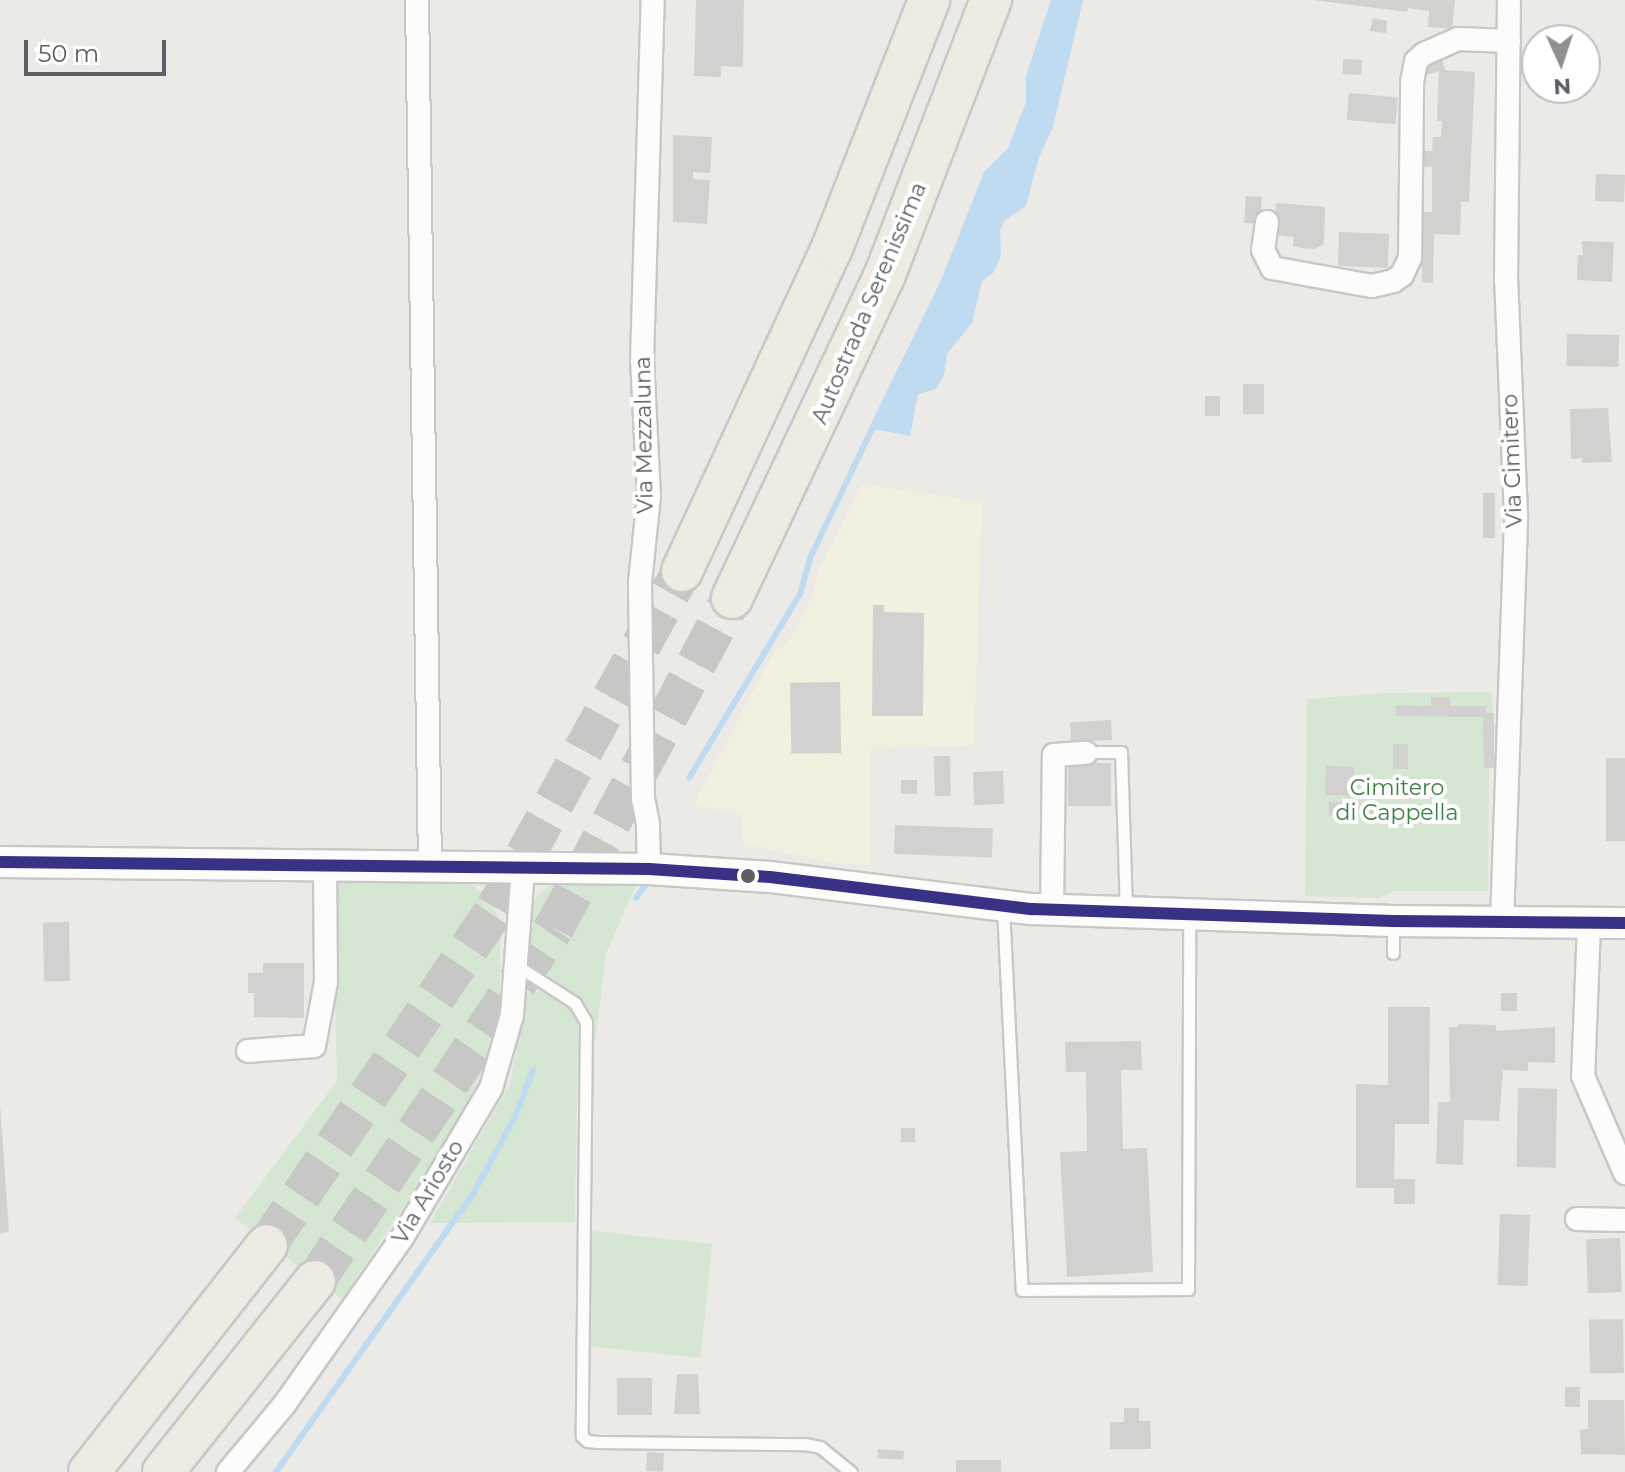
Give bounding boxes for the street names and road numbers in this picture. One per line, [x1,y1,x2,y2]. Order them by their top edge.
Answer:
street label: Autostrada Serenissima [806,178,932,428]
street label: Via Mezzaluna [629,356,659,514]
street label: Via Cimitero [1496,393,1528,529]
street label: Via Ariosto [387,1135,469,1249]

